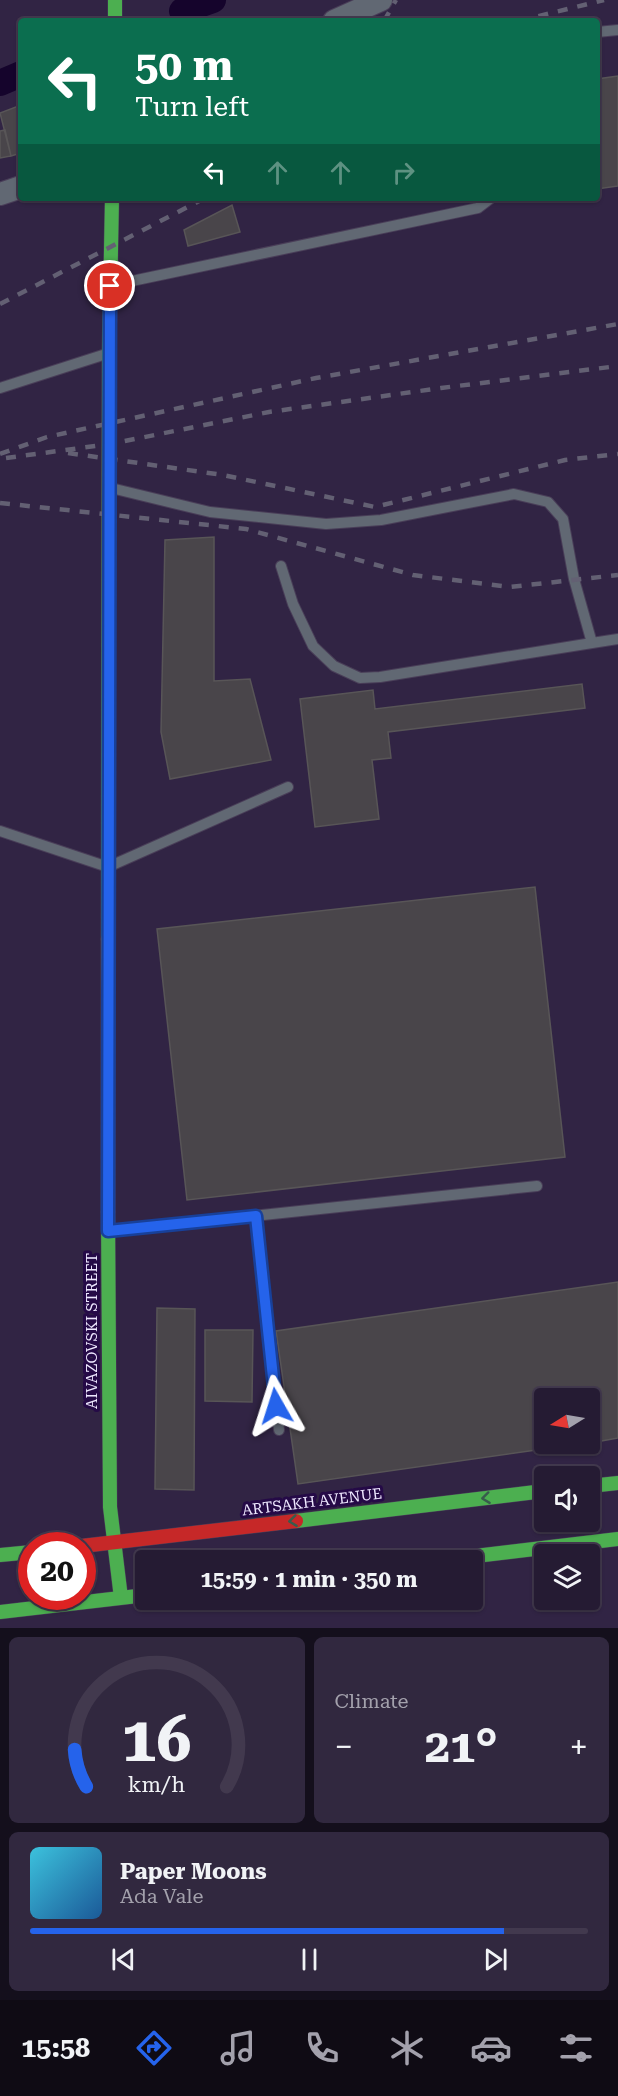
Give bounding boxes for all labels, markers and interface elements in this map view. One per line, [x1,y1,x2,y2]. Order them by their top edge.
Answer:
text: 50 m [135,41,233,90]
icon: left [36,42,114,120]
text: Turn left [135,91,249,123]
icon: left [198,156,231,189]
icon: ahead [261,156,294,189]
icon: ahead [324,156,357,189]
icon: right [387,156,420,189]
pin [84,260,135,311]
icon: arrive [93,269,126,302]
street label: AIVAZOVSKI STREET [83,1253,101,1409]
position arrow [244,1374,308,1438]
north arrow [534,1388,600,1454]
map controls [534,1388,600,1610]
button: sound [534,1466,600,1532]
street label: ARTSAKH AVENUE [241,1484,383,1520]
one-way arrow [482,1491,491,1504]
one-way arrow [288,1514,297,1527]
speed limit sign: 20 [18,1532,96,1610]
button: layers [534,1544,600,1610]
text: 15:59 · 1 min · 350 m [200,1567,418,1592]
text: Climate [335,1689,409,1713]
text: 16 [122,1703,192,1776]
text: 21° [425,1720,498,1773]
text: − [335,1727,353,1766]
text: + [570,1727,588,1766]
text: km/h [128,1772,186,1797]
text: Paper Moons [120,1859,267,1884]
text: Ada Vale [120,1884,203,1908]
icon: previous [107,1943,140,1976]
icon: pause [293,1943,326,1976]
icon: next [479,1943,512,1976]
icon: directions [133,2027,175,2069]
icon: music [217,2027,259,2069]
icon: phone [301,2027,343,2069]
icon: climate [386,2027,428,2069]
icon: car [470,2027,512,2069]
icon: filters [555,2027,597,2069]
text: 15:58 [21,2032,90,2064]

